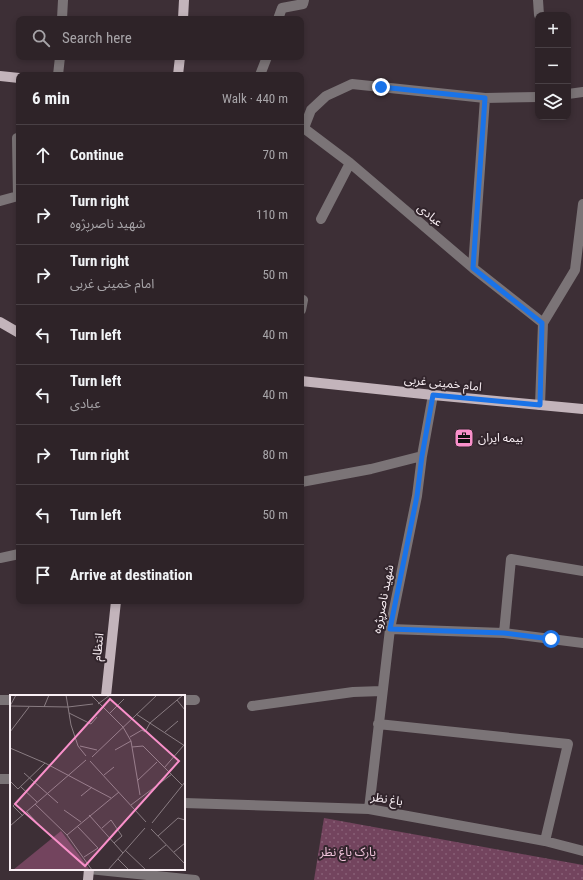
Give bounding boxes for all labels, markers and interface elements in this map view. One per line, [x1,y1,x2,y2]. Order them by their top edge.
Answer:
map controls [535,12,571,120]
button: + [535,12,571,48]
search box [16,16,304,60]
icon: search [30,27,52,49]
text: Search here [62,29,132,47]
button: − [535,48,571,84]
route end [372,78,390,96]
button: layers [535,84,571,120]
text: 6 min [32,88,70,108]
text: Walk · 440 m [222,91,288,106]
icon: ahead [32,144,54,166]
text: Continue [70,146,124,164]
text: 70 m [262,147,288,162]
text: Turn right [70,192,129,210]
street label: عبادی [415,200,445,230]
icon: right [32,204,54,226]
text: 110 m [256,207,288,222]
text: شهید ناصرپژوه [70,216,145,231]
text: Turn right [70,252,129,270]
icon: right [32,264,54,286]
text: 50 m [262,267,288,282]
text: امام خمینی غربی [70,276,154,291]
icon: left [32,324,54,346]
text: Turn left [70,326,121,344]
text: 40 m [262,327,288,342]
text: Turn left [70,372,121,390]
street label: امام خمینی غربی [403,372,483,396]
icon: left [32,384,54,406]
text: 40 m [262,387,288,402]
text: عبادی [70,396,101,411]
office icon: بیمه ایران [453,427,475,449]
place label: بیمه ایران [478,431,523,445]
icon: right [32,444,54,466]
text: Turn right [70,446,129,464]
text: 80 m [262,447,288,462]
icon: left [32,504,54,526]
text: Turn left [70,506,121,524]
text: 50 m [262,507,288,522]
street label: شهید ناصرپژوه [369,563,398,635]
icon: arrive [32,564,54,586]
text: Arrive at destination [70,566,193,584]
route start [542,630,560,648]
street label: انتظام [90,632,108,662]
inset map [10,695,185,870]
street label: باغ نظر [369,789,404,810]
park label: پارک باغ نظر [319,845,376,861]

